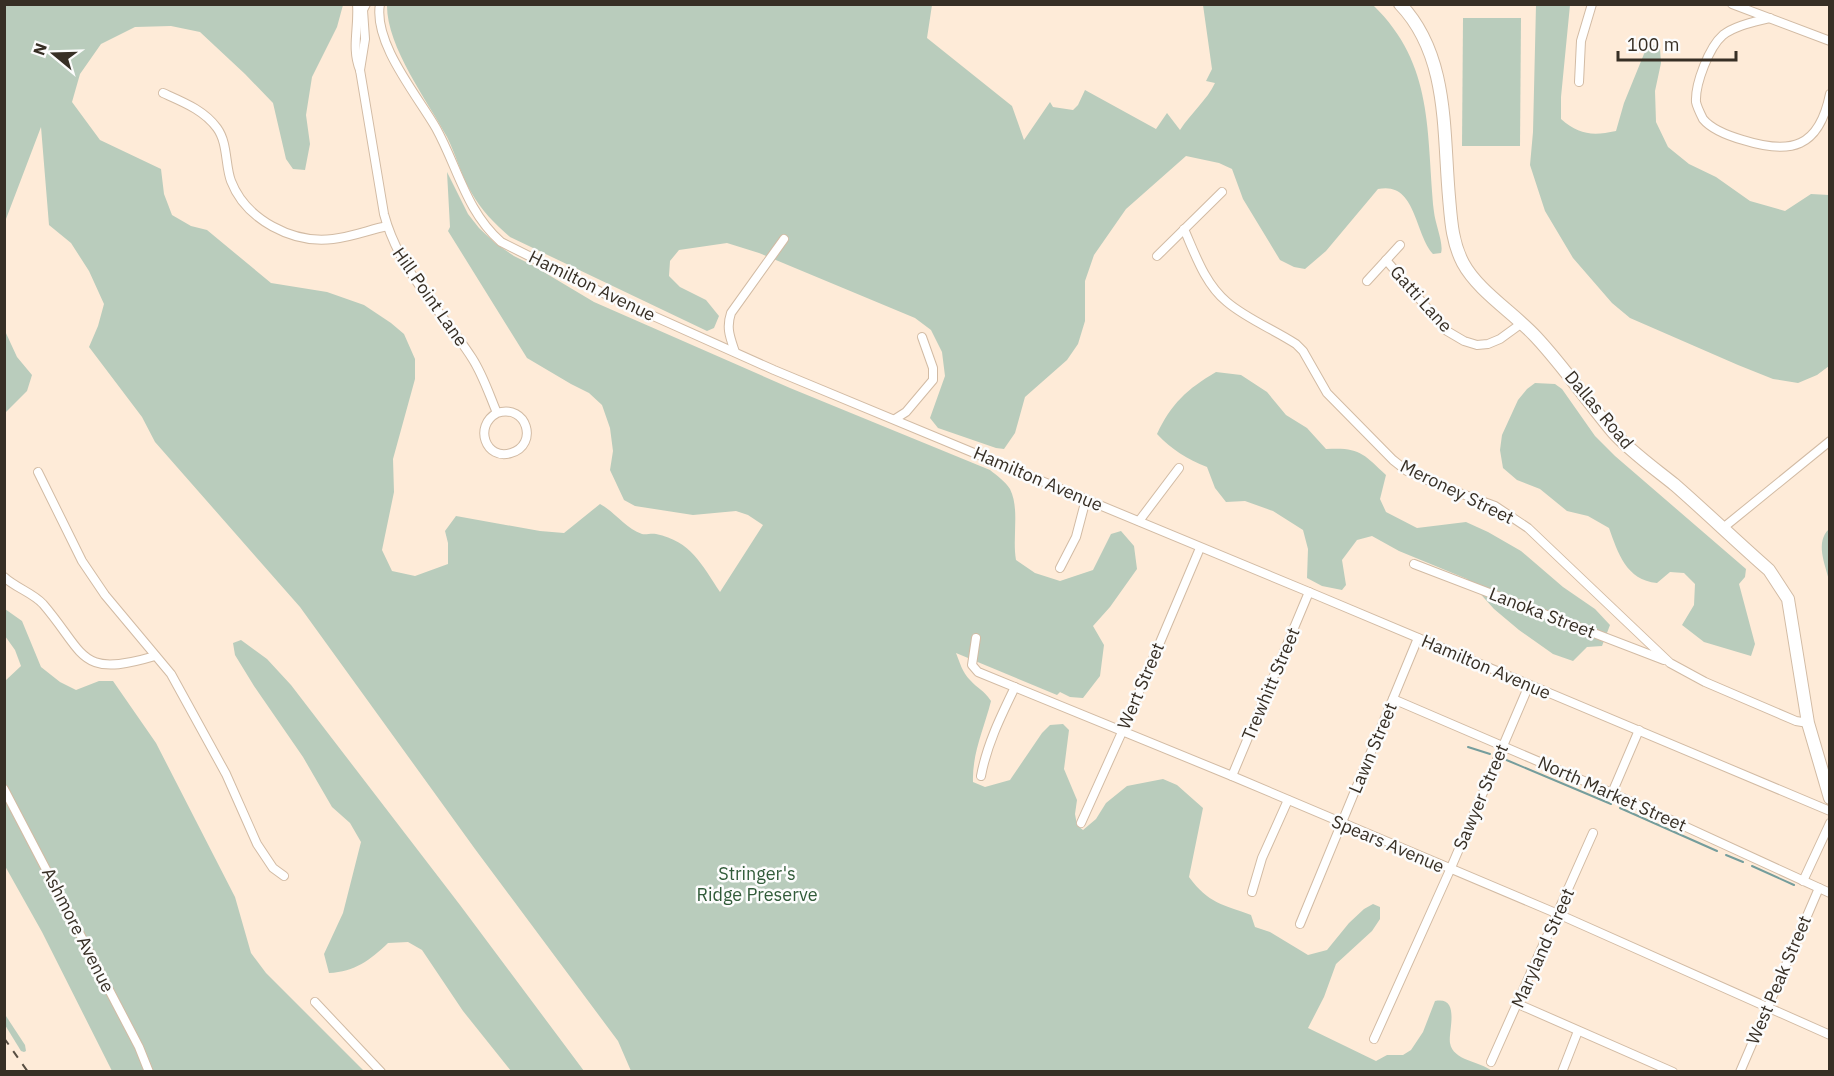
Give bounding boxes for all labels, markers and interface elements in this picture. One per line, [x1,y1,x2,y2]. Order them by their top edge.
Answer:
north arrow [24,24,84,84]
scale bar [1618,24,1736,62]
text: 100 m [1627,33,1679,56]
text: N [28,40,51,58]
street label: Hill Point Lane [388,243,473,351]
street label: Hamilton Avenue [525,245,659,326]
street label: Gatti Lane [1385,260,1457,337]
street label: Dallas Road [1560,366,1639,454]
street label: Hamilton Avenue [970,441,1106,516]
street label: Meroney Street [1397,454,1518,529]
street label: Lanoka Street [1486,582,1598,643]
street label: Trewhitt Street [1236,624,1305,744]
street label: Hamilton Avenue [1418,629,1554,704]
street label: Wert Street [1112,639,1169,733]
street label: Lawn Street [1343,699,1402,797]
street label: Sawyer Street [1448,740,1513,853]
street label: North Market Street [1534,750,1690,837]
street label: Spears Avenue [1328,809,1448,878]
park label: Stringer's Ridge Preserve [696,862,818,906]
street label: Ashmore Avenue [37,863,120,996]
street label: Maryland Street [1506,884,1579,1011]
street label: West Peak Street [1741,912,1816,1048]

